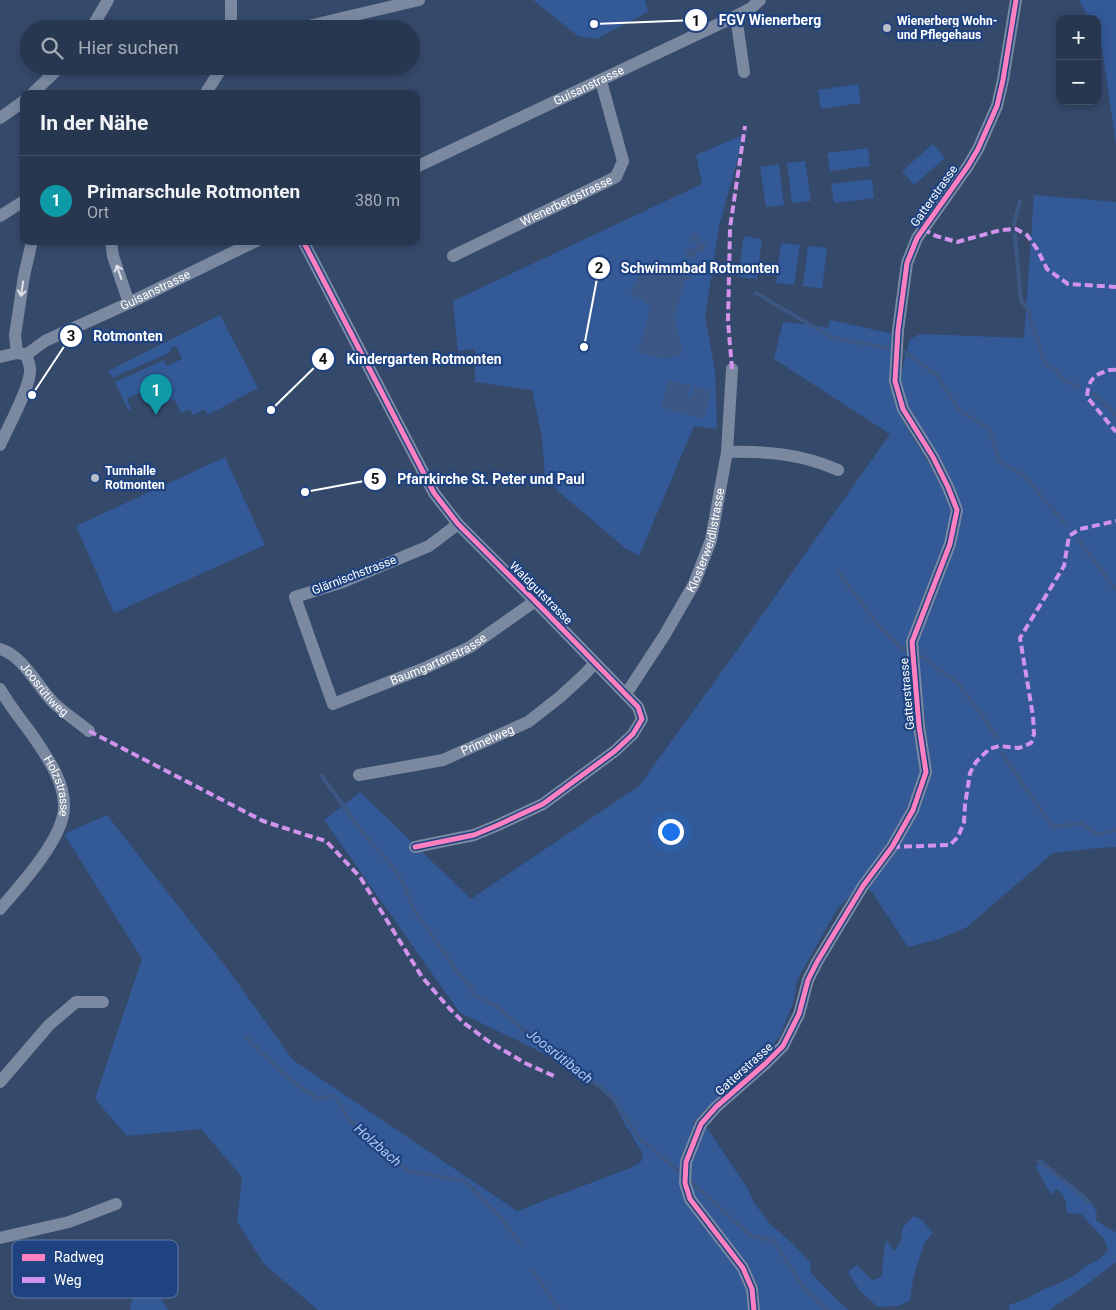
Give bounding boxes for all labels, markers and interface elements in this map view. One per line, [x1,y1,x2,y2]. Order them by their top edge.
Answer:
callout: FGV Wienerberg [684,6,831,35]
text: 1 [692,12,700,30]
text: FGV Wienerberg [719,12,821,28]
place label: Wienerberg Wohn- und Pflegehaus [897,14,997,42]
map controls [1056,15,1101,105]
button: + [1056,15,1101,60]
search box [20,20,420,75]
marker: Wienerberg Wohn- und Pflegehaus [881,22,893,34]
icon: search [38,34,66,62]
text: Hier suchen [78,36,179,59]
button: − [1056,60,1101,105]
street label: Guisanstrasse [551,63,626,108]
text: In der Nähe [40,111,148,135]
street label: Gatterstrasse [908,162,960,230]
street label: Wienerbergstrasse [518,173,615,229]
text: Primarschule Rotmonten [87,180,300,203]
text: 1 [51,191,61,210]
text: 380 m [355,191,400,210]
text: Ort [87,203,109,222]
callout: Schwimmbad Rotmonten [586,253,790,282]
text: 2 [595,259,604,277]
text: Schwimmbad Rotmonten [621,260,779,276]
one-way arrow [114,265,123,280]
street label: Guisanstrasse [118,267,193,313]
one-way arrow [17,281,27,297]
callout: Rotmonten [58,321,173,350]
text: 3 [67,327,75,345]
text: Rotmonten [93,328,163,344]
callout: Kindergarten Rotmonten [311,344,511,373]
text: 4 [319,350,328,368]
text: Kindergarten Rotmonten [346,351,502,367]
pin: 1 [140,374,172,415]
place label: Turnhalle Rotmonten [105,464,165,492]
callout: Pfarrkirche St. Peter und Paul [363,464,595,493]
text: 5 [371,470,379,488]
text: Pfarrkirche St. Peter und Paul [397,471,585,487]
marker: Turnhalle Rotmonten [89,472,101,484]
street label: Klosterweidlistrasse [684,487,727,595]
street label: Glärnischstrasse [310,552,398,598]
street label: Waldgutstrasse [507,559,575,627]
street label: Baumgartenstrasse [388,631,489,688]
street label: Gatterstrasse [897,657,917,731]
street label: Joosrütiweg [18,660,71,719]
street label: Primelweg [459,722,516,758]
street label: Holzstrasse [41,753,71,818]
your location [658,819,684,845]
water label: Joosrütibach [524,1025,596,1087]
street label: Gatterstrasse [712,1040,776,1098]
water label: Holzbach [351,1120,405,1170]
legend [12,1240,178,1298]
text: Radweg [54,1249,104,1265]
text: Weg [54,1272,82,1288]

